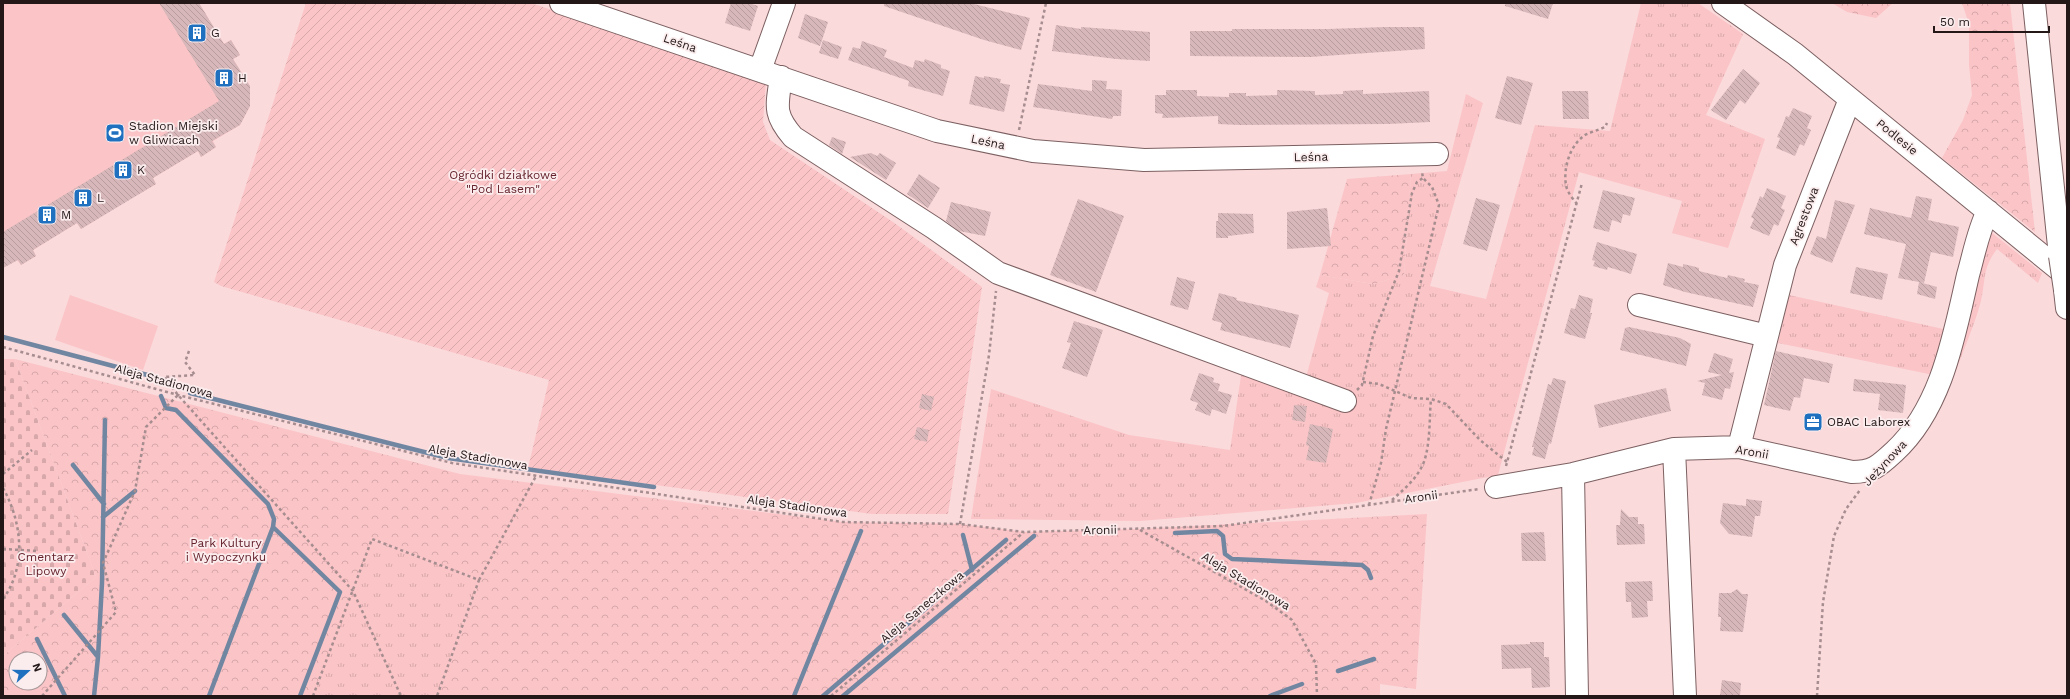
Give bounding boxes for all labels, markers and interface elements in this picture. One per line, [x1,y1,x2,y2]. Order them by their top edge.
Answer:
scale bar [1934,8,2049,34]
text: 50 m [1940,15,1970,29]
building icon: G [186,22,208,44]
place label: G [211,26,220,40]
street label: Leśna [661,31,699,55]
building icon: H [213,67,235,89]
place label: H [238,71,247,85]
street label: Podlesie [1874,116,1920,158]
place label: Stadion Miejski w Gliwicach [129,119,218,147]
sports icon: Stadion Miejski w Gliwicach [104,122,126,144]
street label: Leśna [970,132,1007,152]
street label: Leśna [1294,150,1329,164]
building icon: K [112,159,134,181]
place label: K [137,163,145,177]
park label: Ogródki działkowe "Pod Lasem" [449,168,557,196]
street label: Agrestowa [1787,185,1822,247]
building icon: L [72,187,94,209]
place label: L [97,191,104,205]
building icon: M [36,204,58,226]
place label: M [61,208,71,222]
street label: Aleja Stadionowa [113,361,215,401]
office icon: OBAC Laborex [1802,411,1824,433]
place label: OBAC Laborex [1827,415,1910,429]
street label: Jeżynowa [1860,437,1910,489]
street label: Aleja Stadionowa [427,441,529,473]
street label: Aronii [1734,442,1770,462]
street label: Aronii [1403,488,1439,506]
street label: Aleja Stadionowa [746,492,848,520]
street label: Aronii [1083,523,1117,537]
park label: Park Kultury i Wypoczynku [186,536,266,564]
street label: Aleja Stadionowa [1199,549,1293,613]
park label: Cmentarz Lipowy [17,550,75,578]
street label: Aleja Saneczkowa [877,568,967,646]
north arrow [8,651,48,691]
text: N [29,661,44,674]

